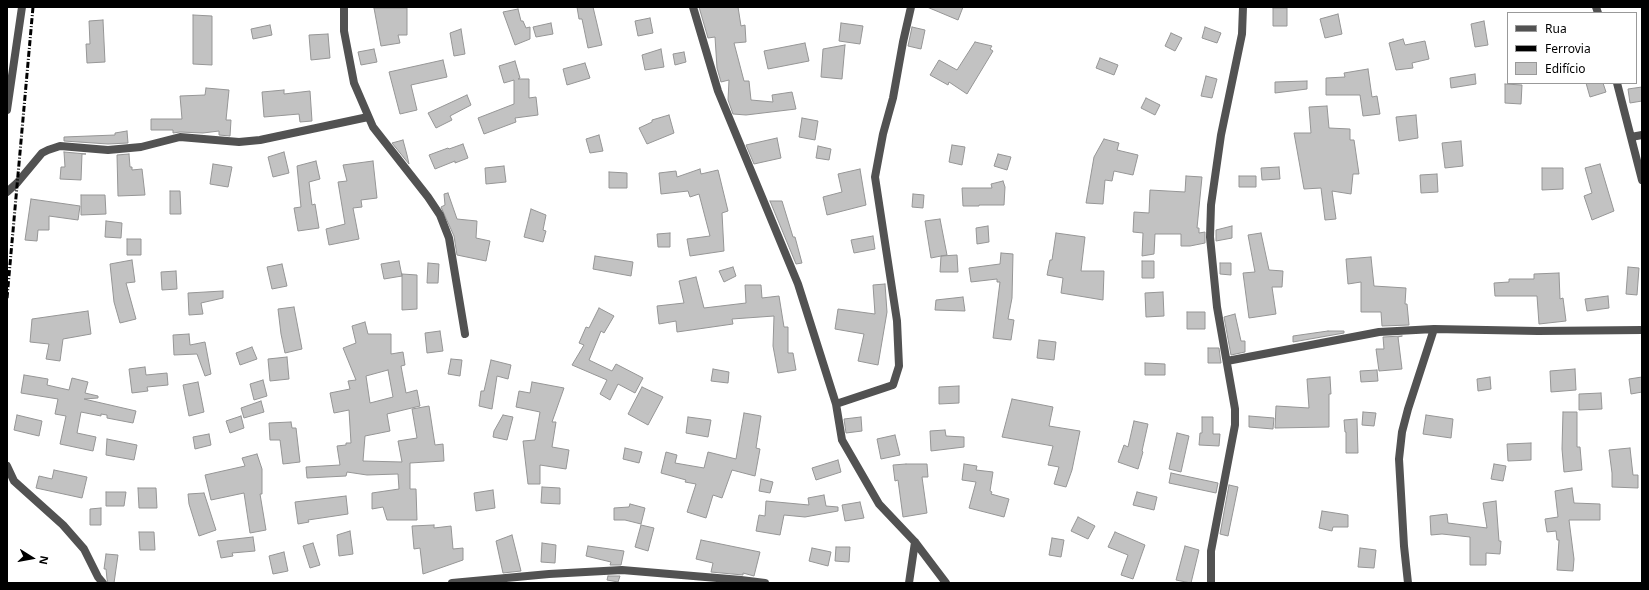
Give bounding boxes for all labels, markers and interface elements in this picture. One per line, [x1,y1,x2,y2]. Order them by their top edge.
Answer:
legend [1507,12,1637,84]
text: Rua [1545,20,1567,37]
text: Ferrovia [1545,40,1591,57]
text: Edifício [1545,60,1586,77]
north arrow [12,538,52,578]
text: N [36,555,52,566]

